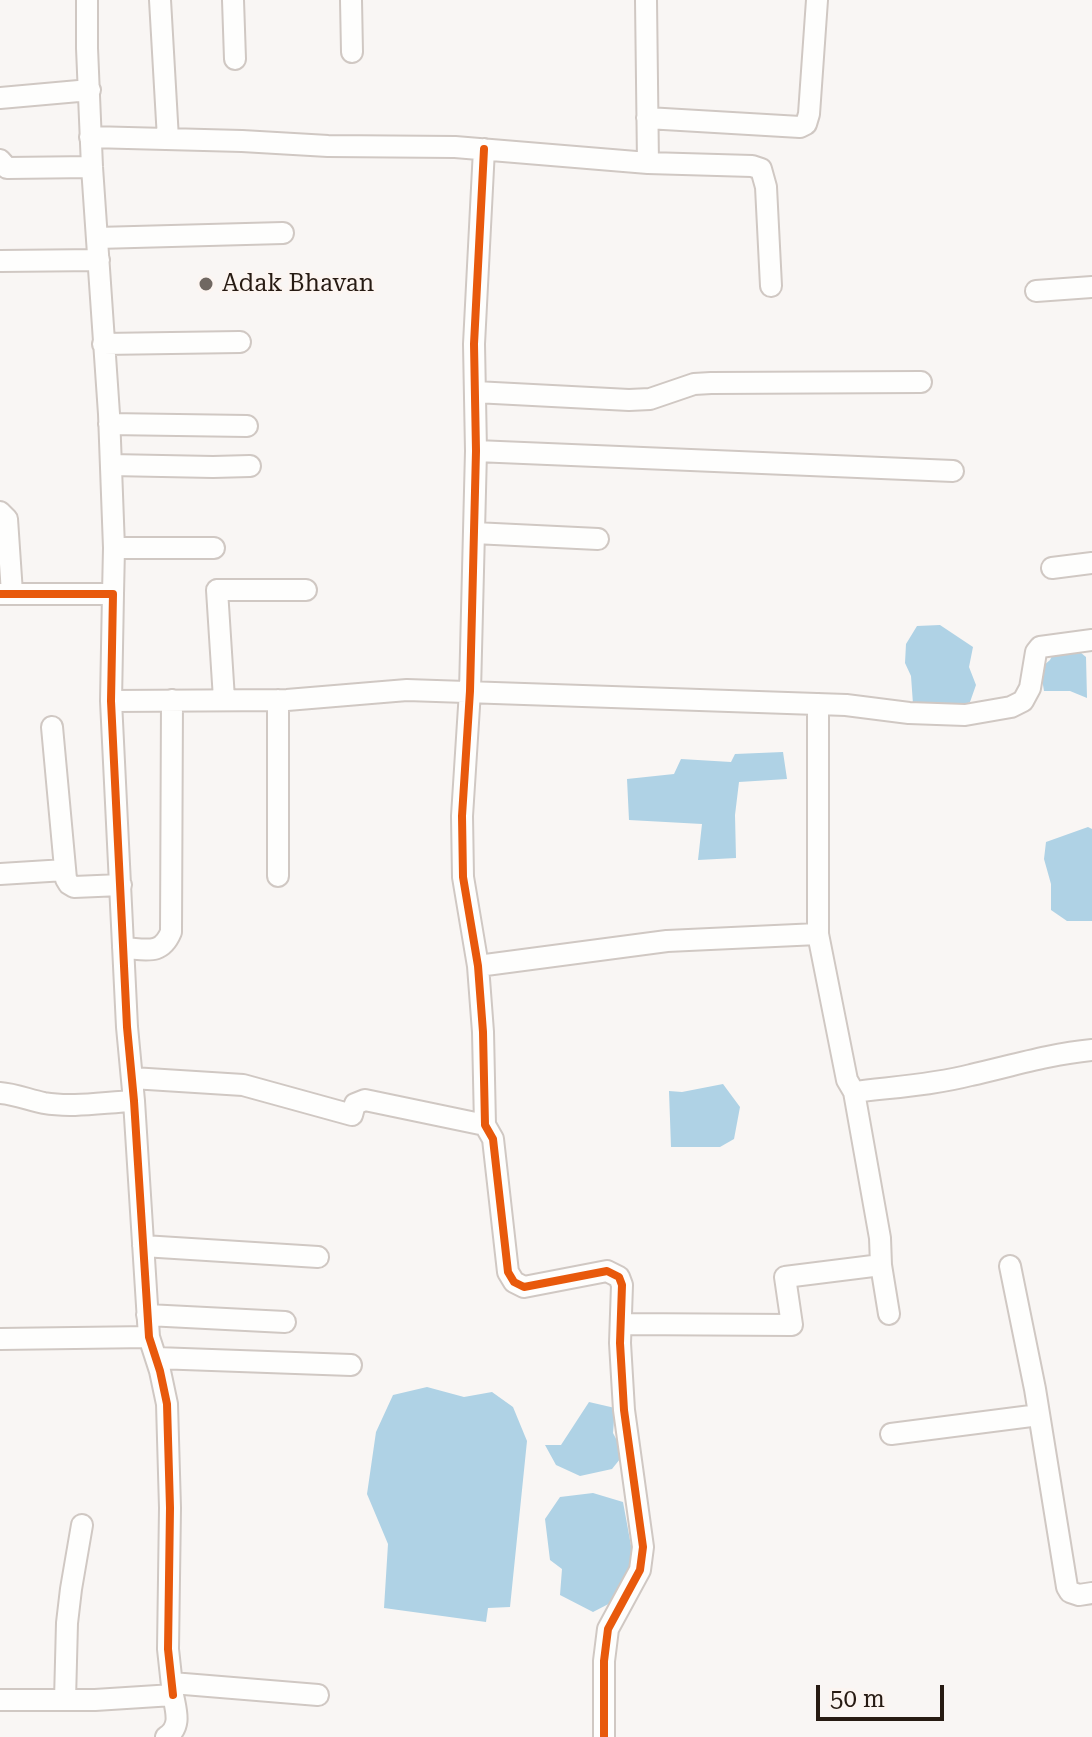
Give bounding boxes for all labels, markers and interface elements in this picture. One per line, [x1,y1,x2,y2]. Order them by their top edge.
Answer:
place label: Adak Bhavan [222,270,374,298]
marker: Adak Bhavan [197,275,215,293]
scale bar [820,1669,948,1719]
text: 50 m [830,1685,885,1713]

